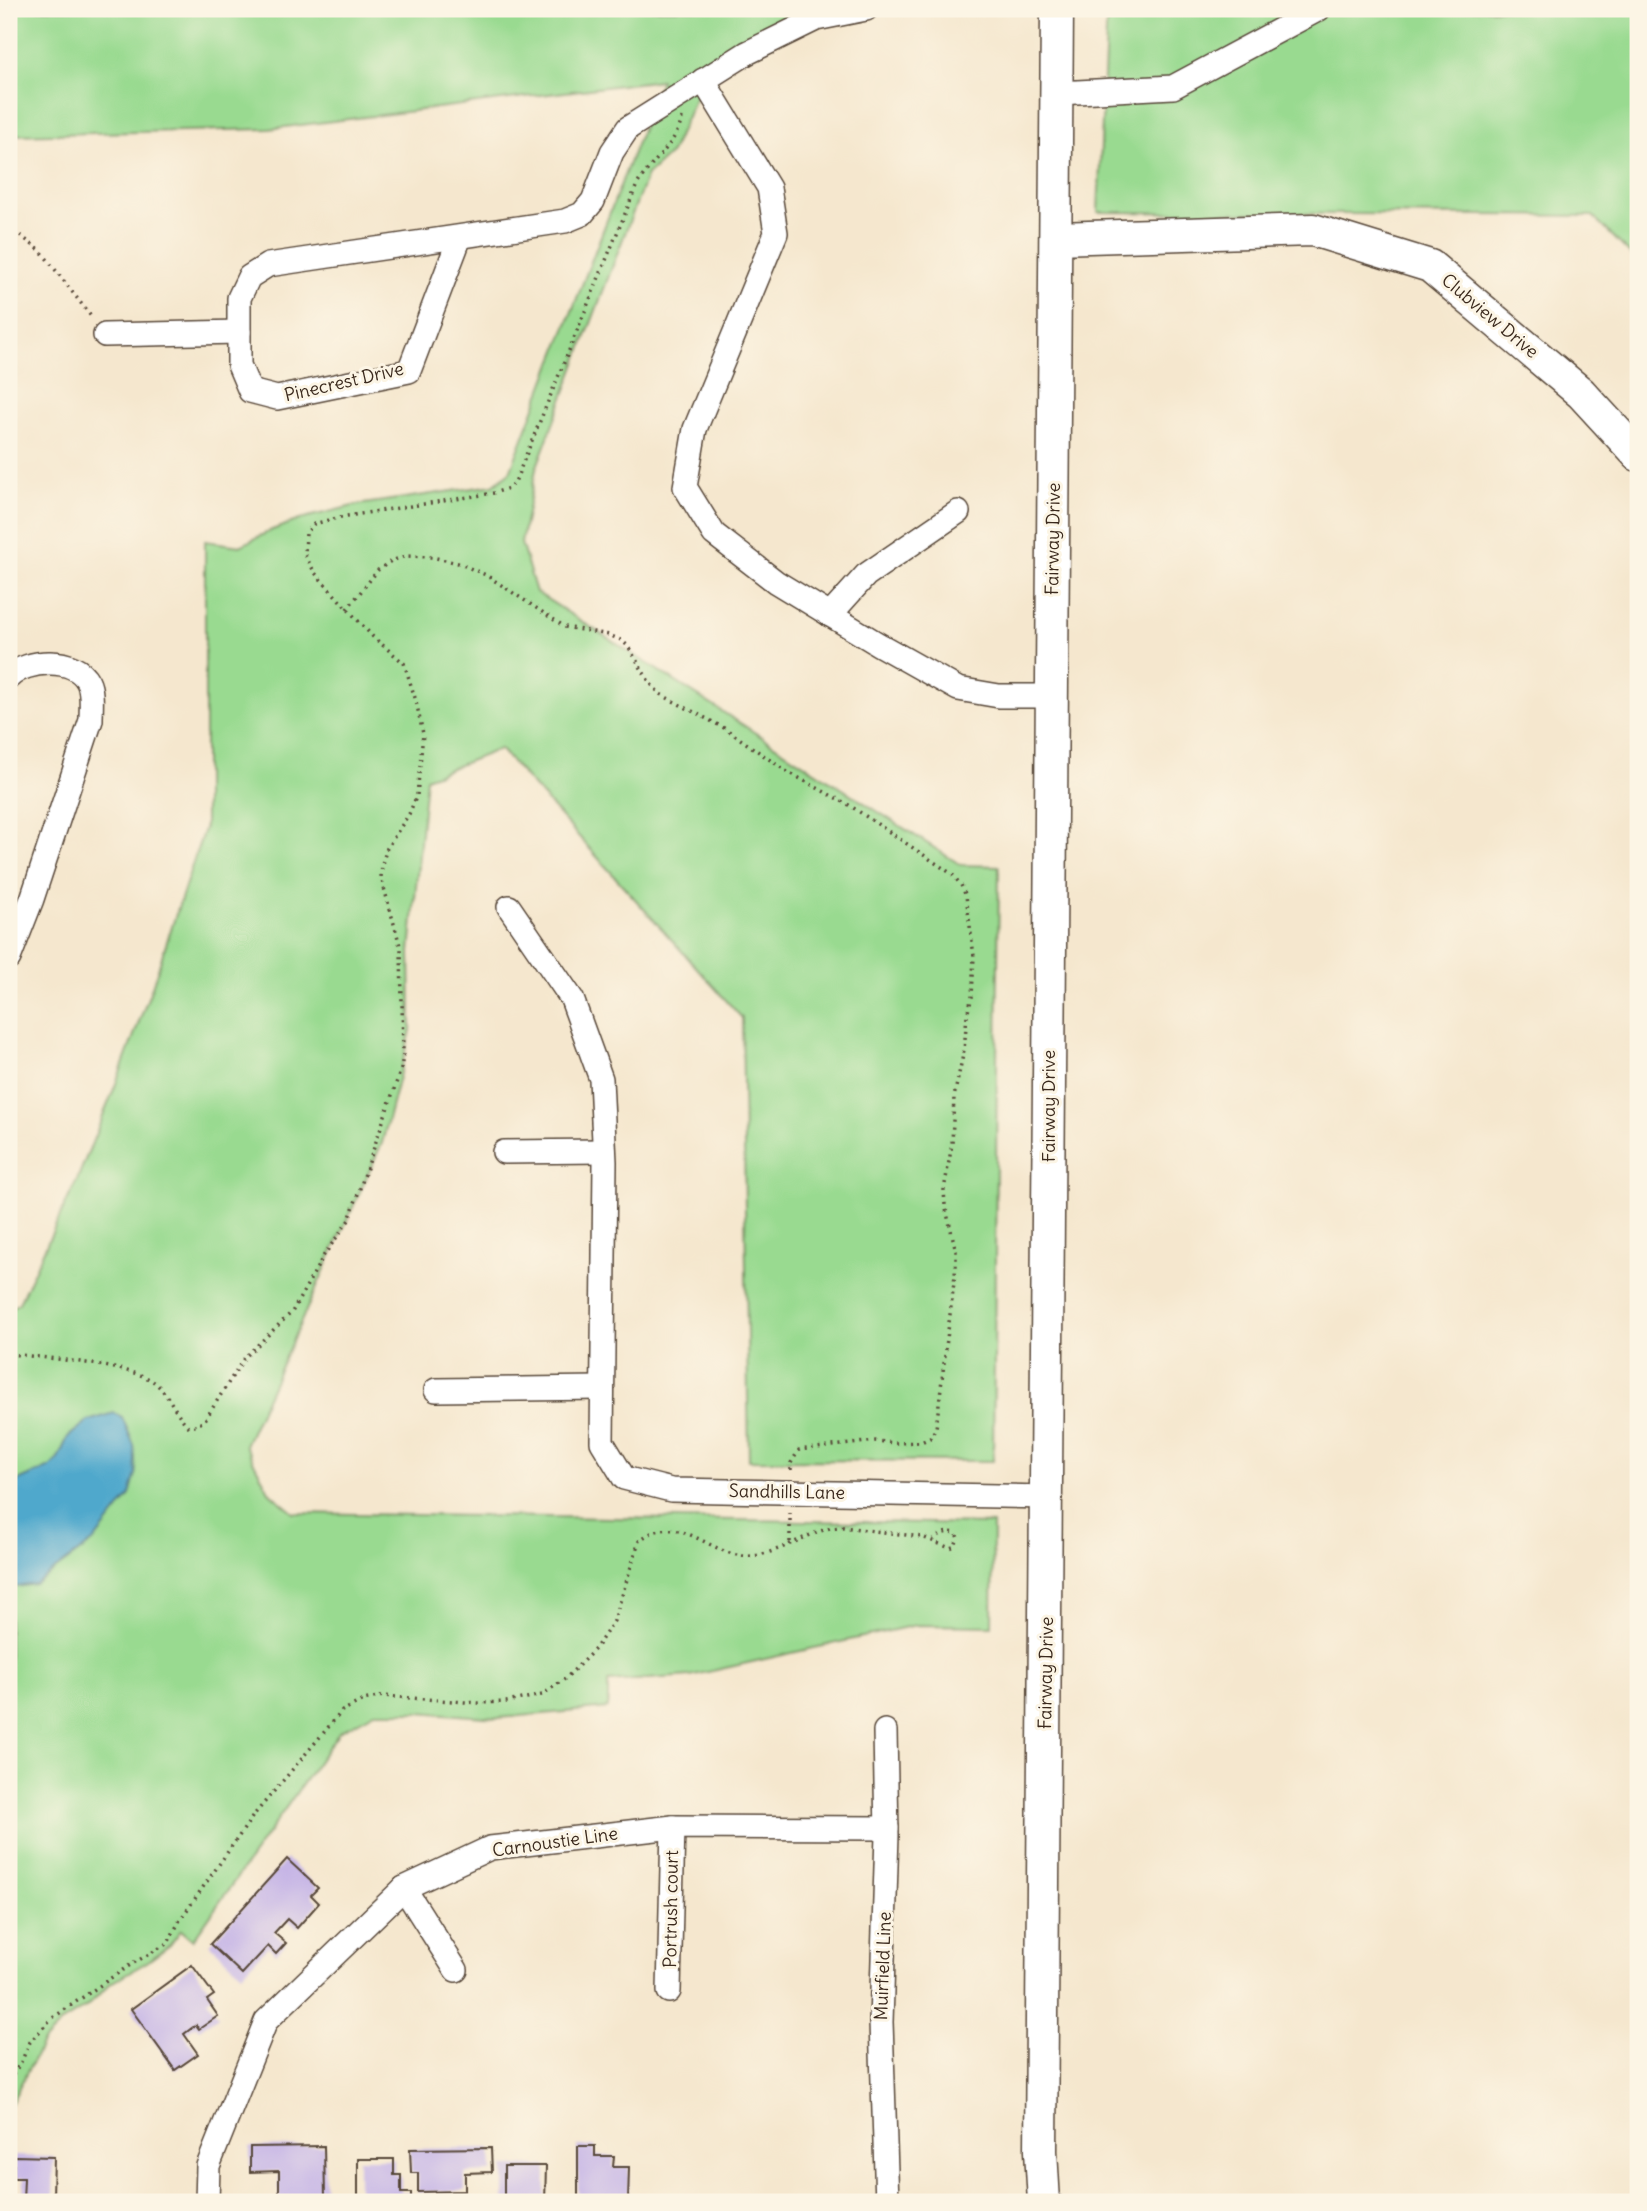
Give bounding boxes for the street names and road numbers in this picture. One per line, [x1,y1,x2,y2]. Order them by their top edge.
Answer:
street label: Clubview Drive [1437,268,1544,363]
street label: Pinecrest Drive [282,357,406,406]
street label: Fairway Drive [1040,483,1065,595]
street label: Fairway Drive [1037,1050,1060,1162]
street label: Sandhills Lane [729,1479,845,1504]
street label: Fairway Drive [1033,1617,1058,1729]
street label: Carnoustie Line [491,1821,619,1862]
street label: Portrush court [658,1850,683,1968]
street label: Muirfield Line [869,1911,896,2021]

